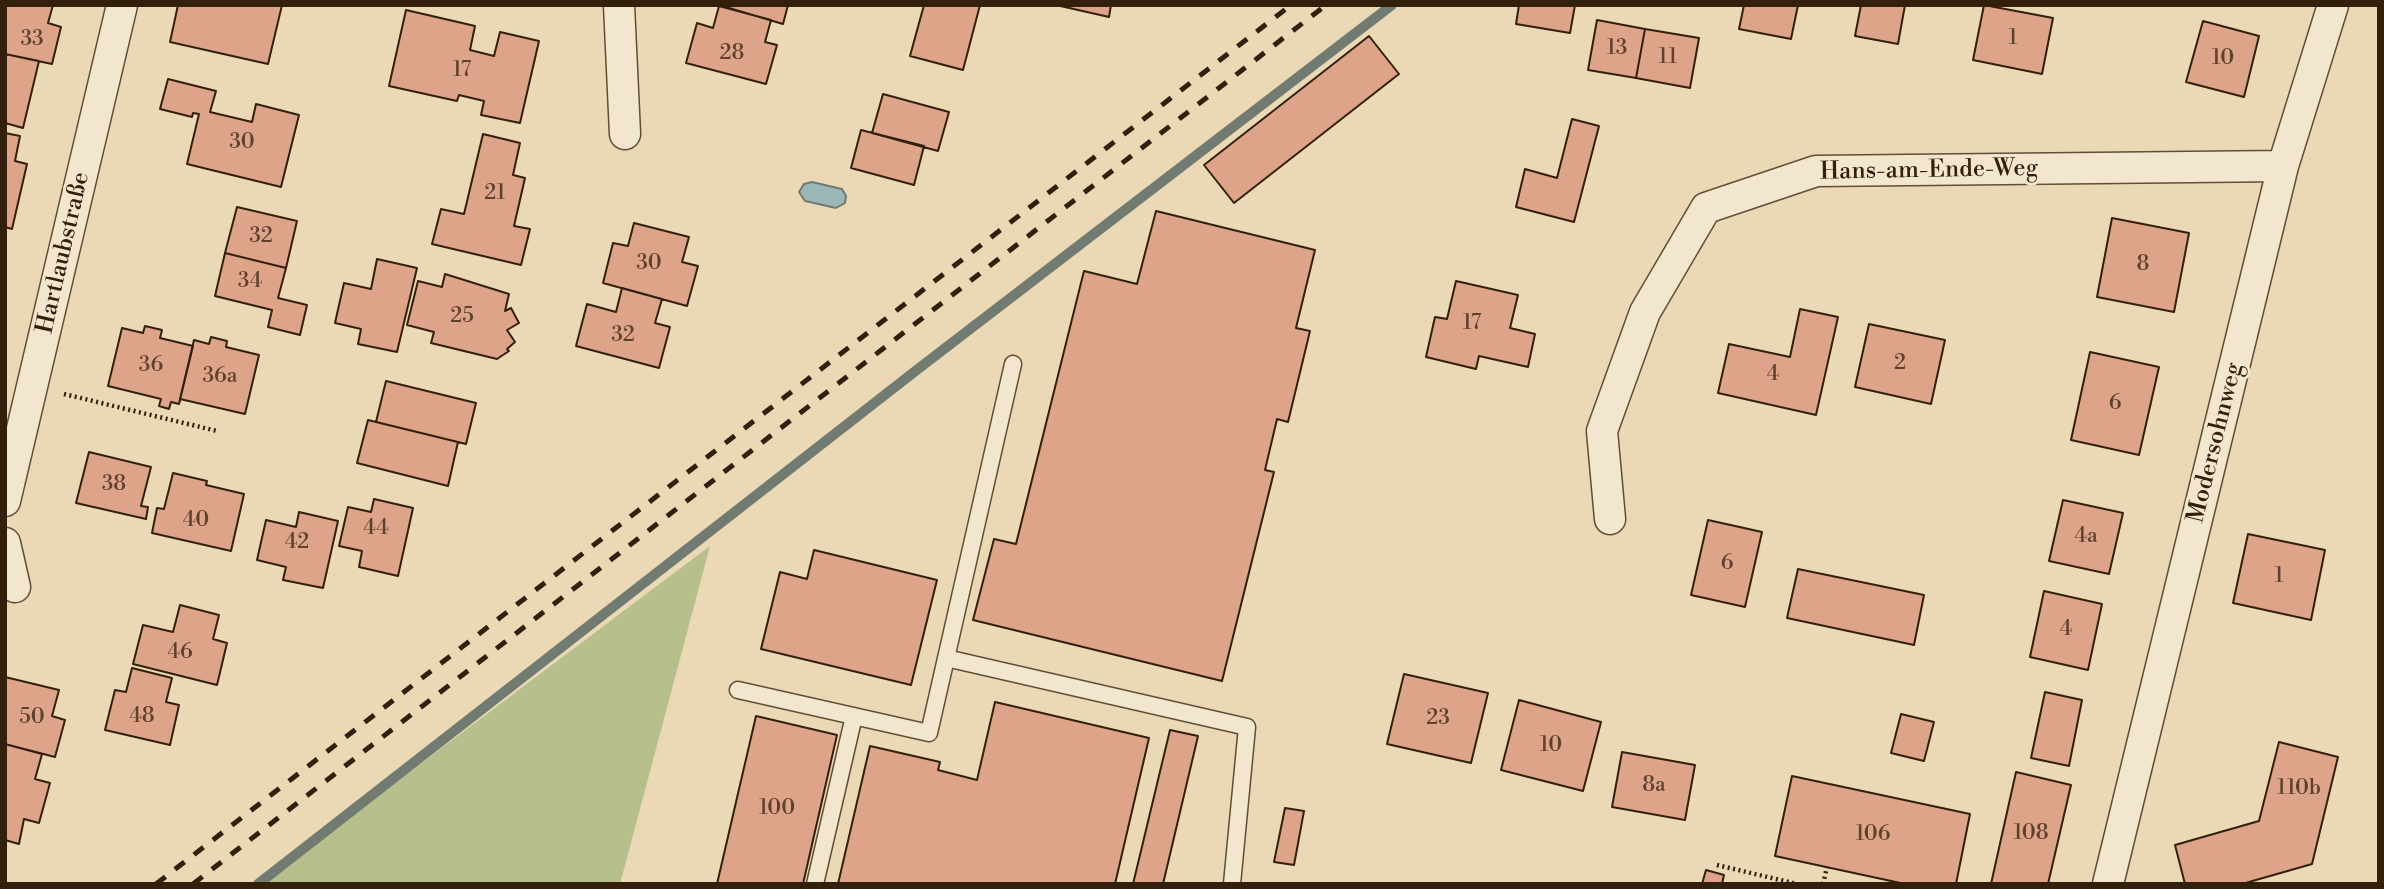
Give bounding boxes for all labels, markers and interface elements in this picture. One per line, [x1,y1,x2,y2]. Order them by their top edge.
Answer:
house number: 1 [2008,26,2018,52]
house number: 33 [20,27,44,53]
house number: 13 [1607,36,1627,62]
house number: 28 [720,41,744,67]
house number: 11 [1659,45,1677,71]
house number: 10 [2212,46,2234,72]
house number: 17 [453,58,471,84]
house number: 30 [229,130,255,156]
street label: Hans-am-Ende-Weg [1820,155,2038,187]
street label: Hartlaubstraße [31,169,97,337]
house number: 21 [484,181,506,207]
house number: 32 [249,224,273,250]
house number: 30 [636,251,662,277]
house number: 8 [2137,252,2149,278]
house number: 34 [238,269,262,295]
house number: 25 [450,304,474,330]
house number: 17 [1463,311,1481,337]
house number: 32 [611,323,635,349]
house number: 2 [1894,351,1906,377]
house number: 36 [139,353,163,379]
street label: Modersohnweg [2182,360,2250,526]
house number: 4 [1767,362,1779,388]
house number: 36a [203,364,237,390]
house number: 6 [2109,391,2121,417]
house number: 38 [102,472,126,498]
house number: 40 [183,508,209,534]
house number: 44 [363,516,389,542]
house number: 4a [2074,524,2098,550]
house number: 42 [285,530,309,556]
house number: 6 [1721,551,1733,577]
house number: 1 [2274,564,2284,590]
house number: 4 [2060,617,2072,643]
house number: 46 [167,640,193,666]
house number: 48 [129,704,155,730]
house number: 50 [19,705,45,731]
house number: 23 [1426,706,1450,732]
house number: 10 [1540,733,1562,759]
house number: 8a [1642,773,1666,799]
house number: 110b [2277,776,2321,802]
house number: 100 [759,796,795,822]
house number: 108 [2013,821,2049,847]
house number: 106 [1855,822,1891,848]

